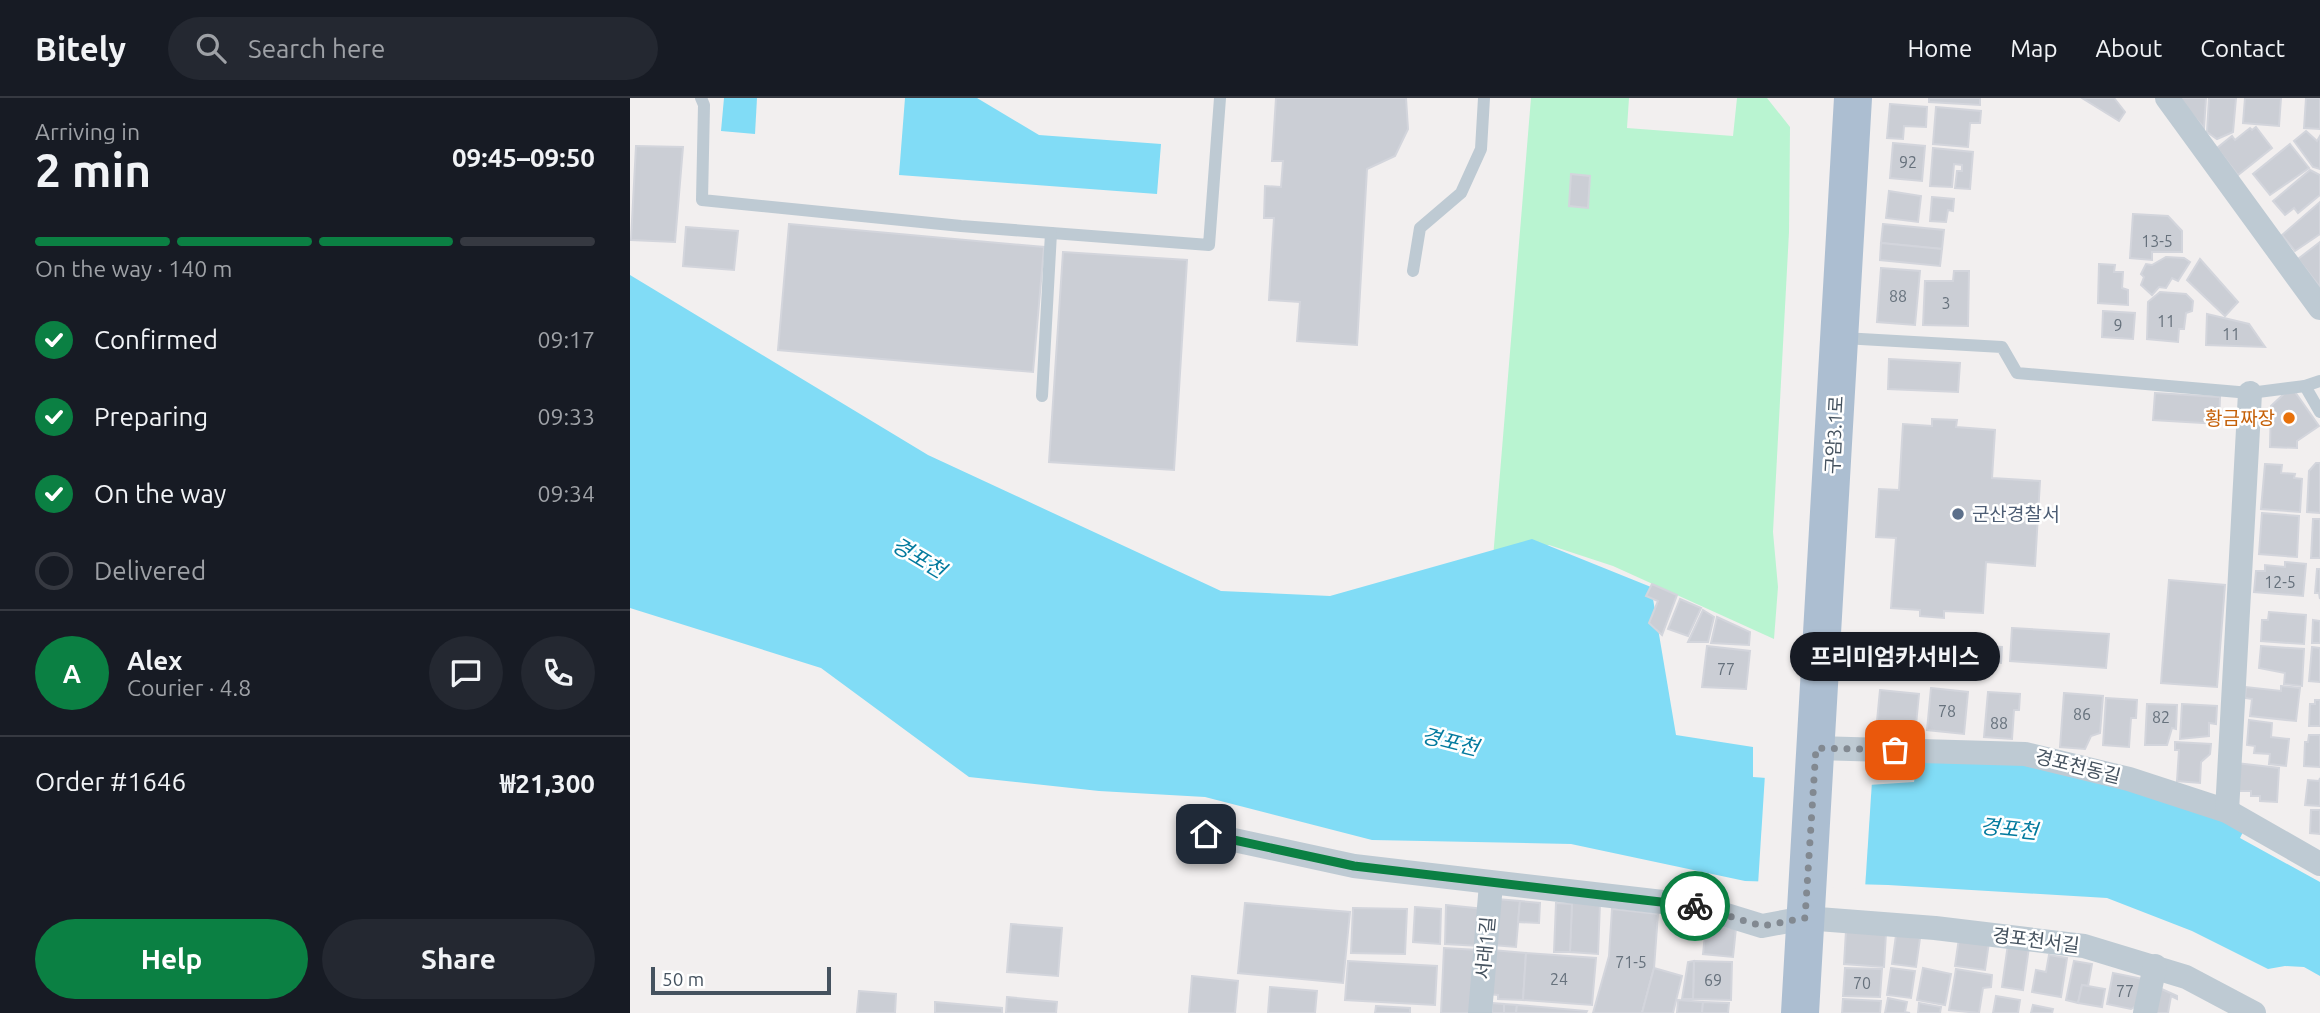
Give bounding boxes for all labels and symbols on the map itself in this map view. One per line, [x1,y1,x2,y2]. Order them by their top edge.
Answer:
house number: 92 [1899,153,1917,171]
house number: 13-5 [2141,232,2173,250]
house number: 88 [1889,287,1907,305]
house number: 3 [1941,294,1951,312]
house number: 11 [2157,312,2175,330]
house number: 9 [2113,316,2123,334]
house number: 11 [2222,325,2240,343]
street label: 구암3.1로 [1821,395,1847,475]
place label: 황금짜장 [2205,407,2275,429]
marker: 황금짜장 [2281,410,2297,426]
place label: 군산경찰서 [1972,503,2059,525]
marker: 군산경찰서 [1950,506,1966,522]
water label: 경포천 [888,532,952,584]
house number: 12-5 [2264,573,2296,591]
callout: 프리미엄카서비스 [1790,631,2000,680]
house number: 77 [1717,660,1735,678]
house number: 78 [1938,702,1956,720]
house number: 86 [2073,705,2091,723]
house number: 82 [2152,708,2170,726]
house number: 88 [1990,714,2008,732]
pin [1865,720,1925,780]
water label: 경포천 [1419,722,1484,760]
street label: 경포천동길 [2033,745,2123,787]
pin [1176,804,1236,864]
water label: 경포천 [1979,813,2042,843]
courier [1660,871,1730,941]
street label: 서래1길 [1471,916,1499,980]
street label: 경포천서길 [1991,924,2081,956]
house number: 71-5 [1615,953,1647,971]
scale bar [651,964,831,996]
house number: 24 [1550,970,1568,988]
house number: 69 [1704,971,1722,989]
house number: 70 [1853,974,1871,992]
house number: 77 [2116,982,2134,1000]

